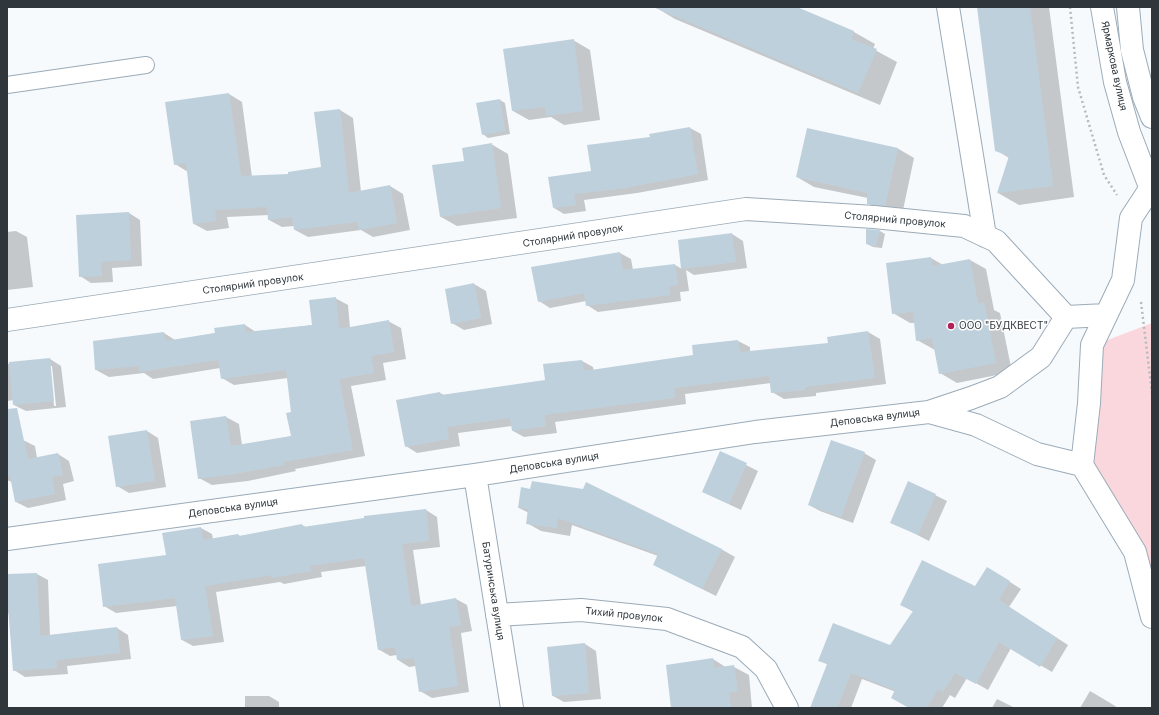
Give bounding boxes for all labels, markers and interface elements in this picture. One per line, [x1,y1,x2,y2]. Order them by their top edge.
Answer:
street label: Ярмаркова вулиця [1099,20,1129,112]
street label: Столярний провулок [844,210,946,230]
street label: Столярний провулок [522,222,624,250]
street label: Столярний провулок [202,271,304,297]
place label: ООО "БУДКВЕСТ" [959,320,1048,332]
marker: ООО "БУДКВЕСТ" [946,321,956,331]
street label: Деповська вулиця [829,407,921,429]
street label: Деповська вулиця [508,450,600,476]
street label: Деповська вулиця [187,496,279,520]
street label: Батуринська вулиця [479,541,507,641]
street label: Тихий провулок [585,605,663,625]

